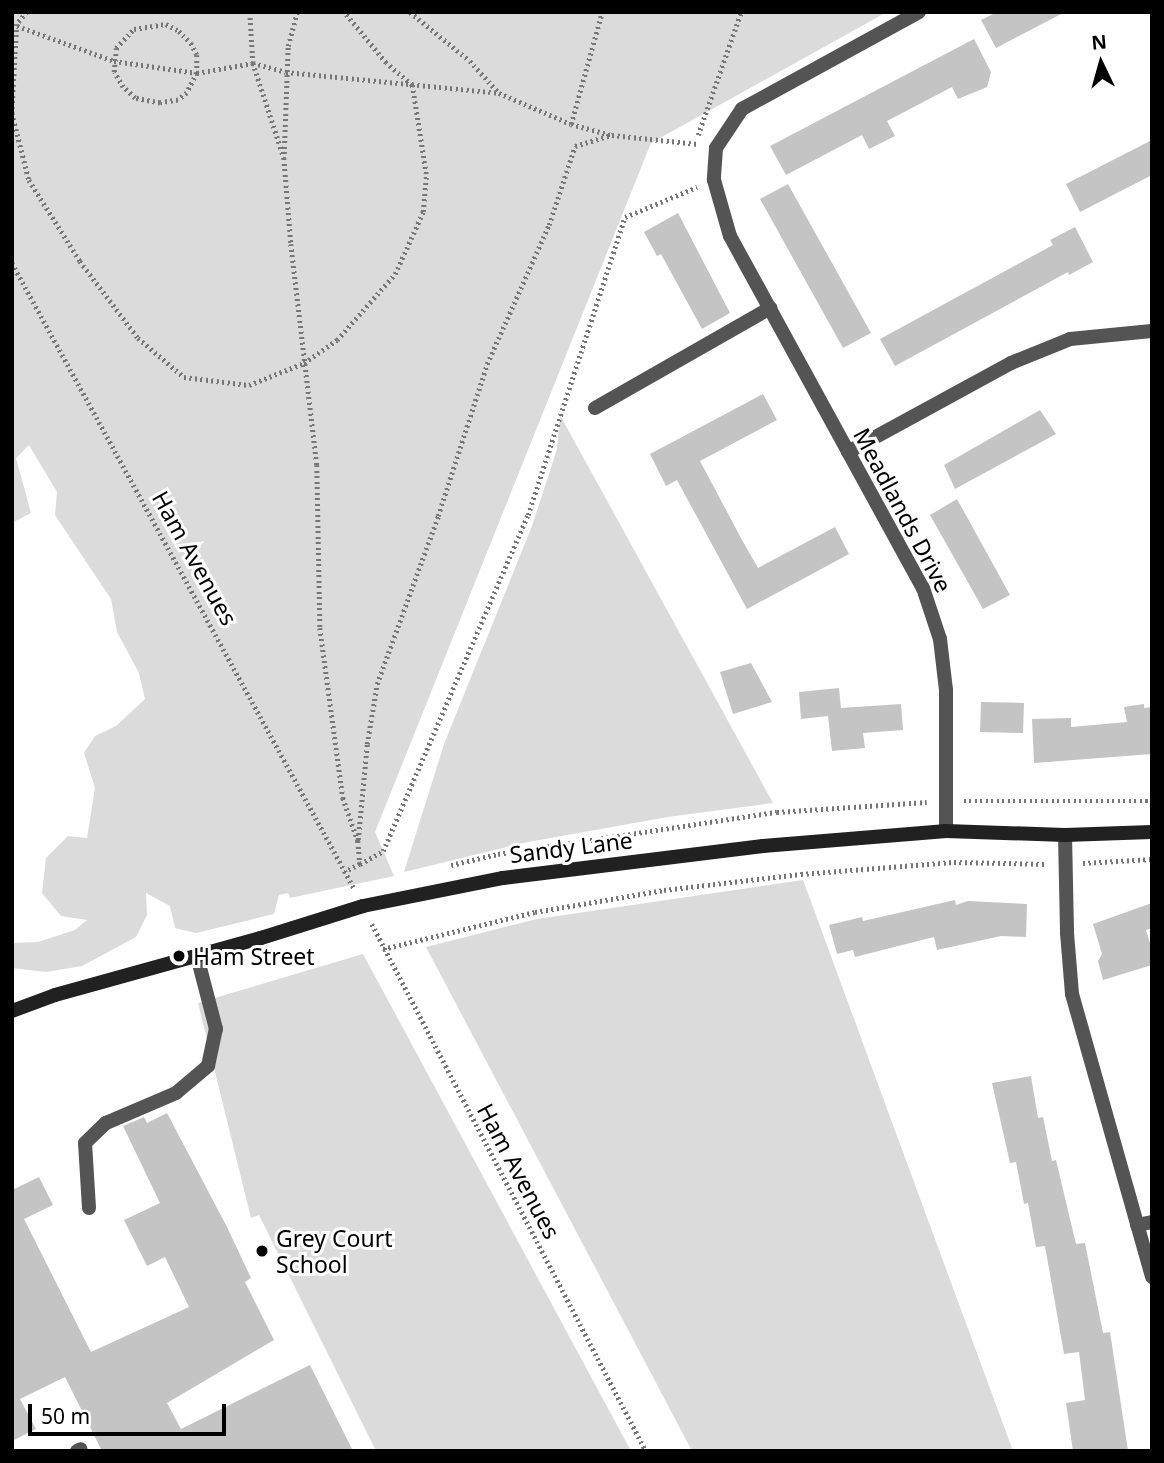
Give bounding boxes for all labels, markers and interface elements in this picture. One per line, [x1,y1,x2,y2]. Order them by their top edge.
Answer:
north arrow [1066,28,1136,98]
text: N [1090,28,1108,56]
street label: Meadlands Drive [848,423,958,597]
street label: Ham Avenues [147,486,243,630]
street label: Sandy Lane [508,826,634,868]
place label: Ham Street [193,942,315,970]
marker: Ham Street [171,948,187,964]
street label: Ham Avenues [472,1099,566,1243]
place label: Grey Court School [276,1224,392,1278]
marker: Grey Court School [254,1243,270,1259]
scale bar [32,1390,229,1434]
text: 50 m [41,1402,90,1430]

